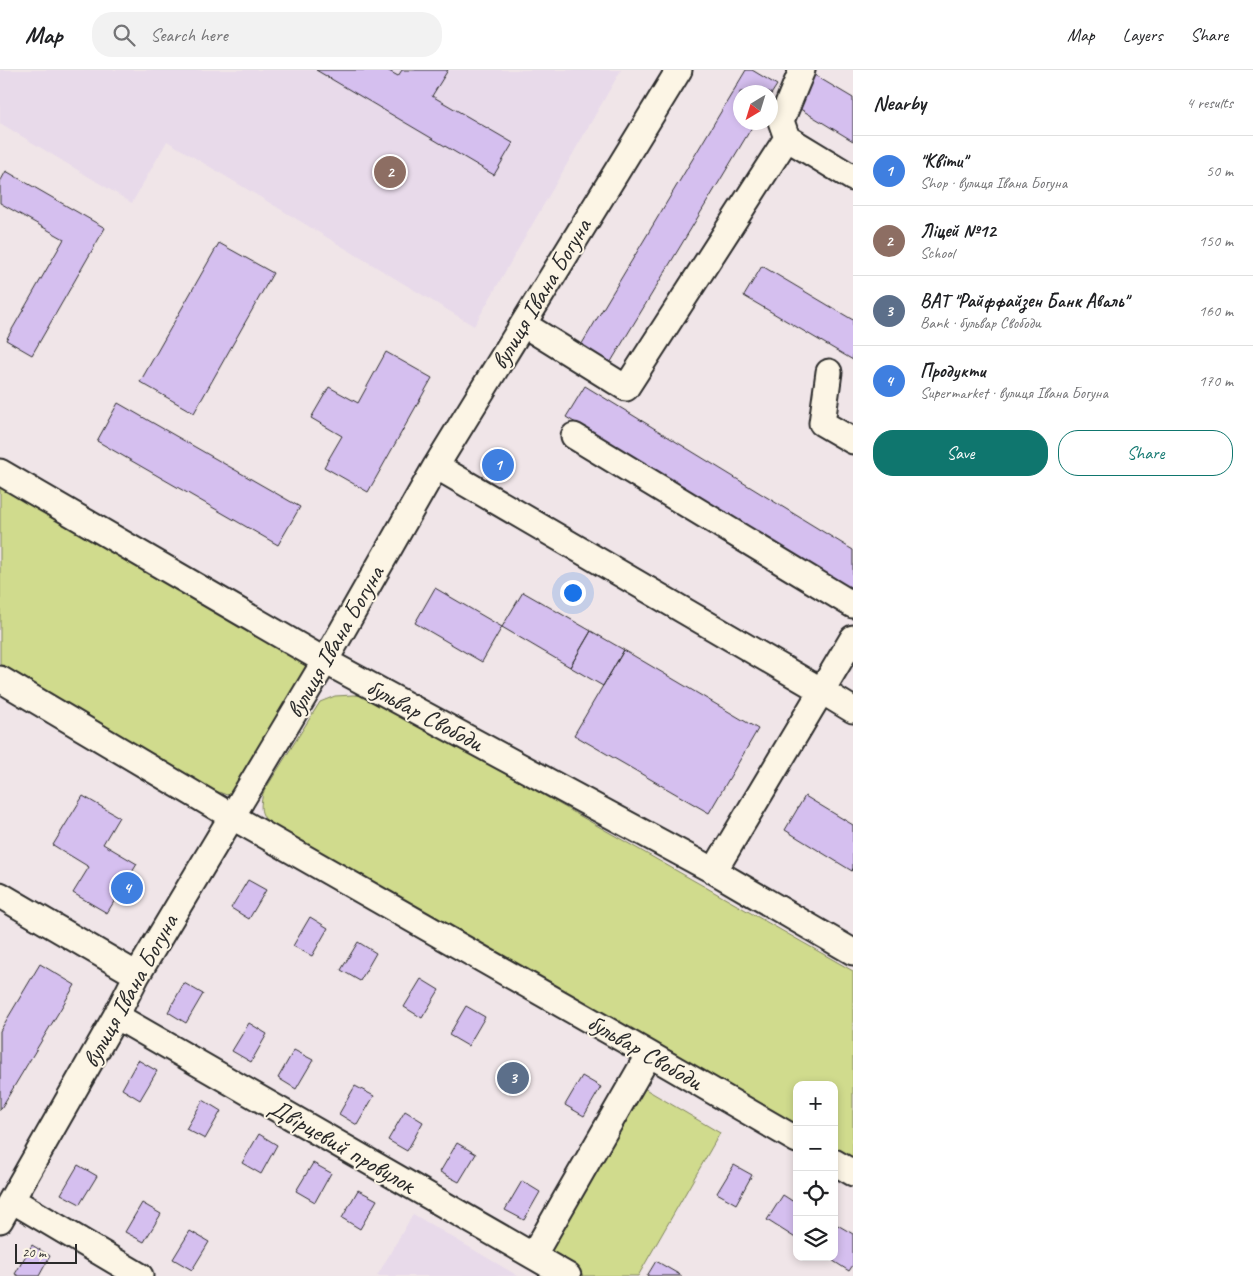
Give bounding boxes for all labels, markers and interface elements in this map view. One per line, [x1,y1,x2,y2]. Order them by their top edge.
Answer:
search box [92,12,442,57]
text: Map [25,20,62,50]
icon: search [110,21,138,49]
text: Search here [150,23,228,47]
text: Map [1067,24,1095,46]
text: Layers [1123,24,1162,46]
text: Share [1190,24,1228,46]
north arrow [733,85,778,130]
text: Nearby [873,90,926,116]
text: 4 results [1186,93,1233,113]
text: "Квіти" [920,149,967,173]
pin: 2 [374,153,406,191]
text: 1 [885,161,893,181]
text: 50 m [1206,161,1233,181]
text: Shop · вулиця Івана Богуна [920,173,1067,193]
street label: вулиця Івана Богуна [483,211,600,375]
text: Ліцей №12 [920,219,996,243]
text: 2 [885,231,893,251]
text: 150 m [1199,231,1233,251]
text: School [920,243,954,263]
text: ВАТ "Райффайзен Банк Аваль" [920,289,1128,313]
text: 3 [885,301,893,321]
text: 160 m [1199,301,1233,321]
text: Bank · бульвар Свободи [920,313,1041,333]
text: Продукти [920,359,985,383]
text: 4 [885,371,893,391]
text: 170 m [1199,371,1233,391]
text: Supermarket · вулиця Івана Богуна [920,383,1108,403]
button: Save [873,430,1048,476]
button: Share [1058,430,1233,476]
pin: 1 [482,446,514,484]
street label: вулиця Івана Богуна [279,558,392,724]
your location [560,580,586,606]
street label: бульвар Свободи [361,671,491,760]
pin: 4 [111,869,143,907]
street label: вулиця Івана Богуна [75,907,186,1073]
street label: бульвар Свободи [582,1006,710,1099]
pin: 3 [497,1059,529,1097]
map controls [793,1081,838,1261]
button: + [793,1081,838,1126]
street label: Двірцевий провулок [263,1091,423,1202]
button: − [793,1126,838,1171]
button: locate [793,1171,838,1216]
button: layers [793,1216,838,1261]
scale bar [15,1241,78,1264]
text: 20 m [22,1244,46,1261]

